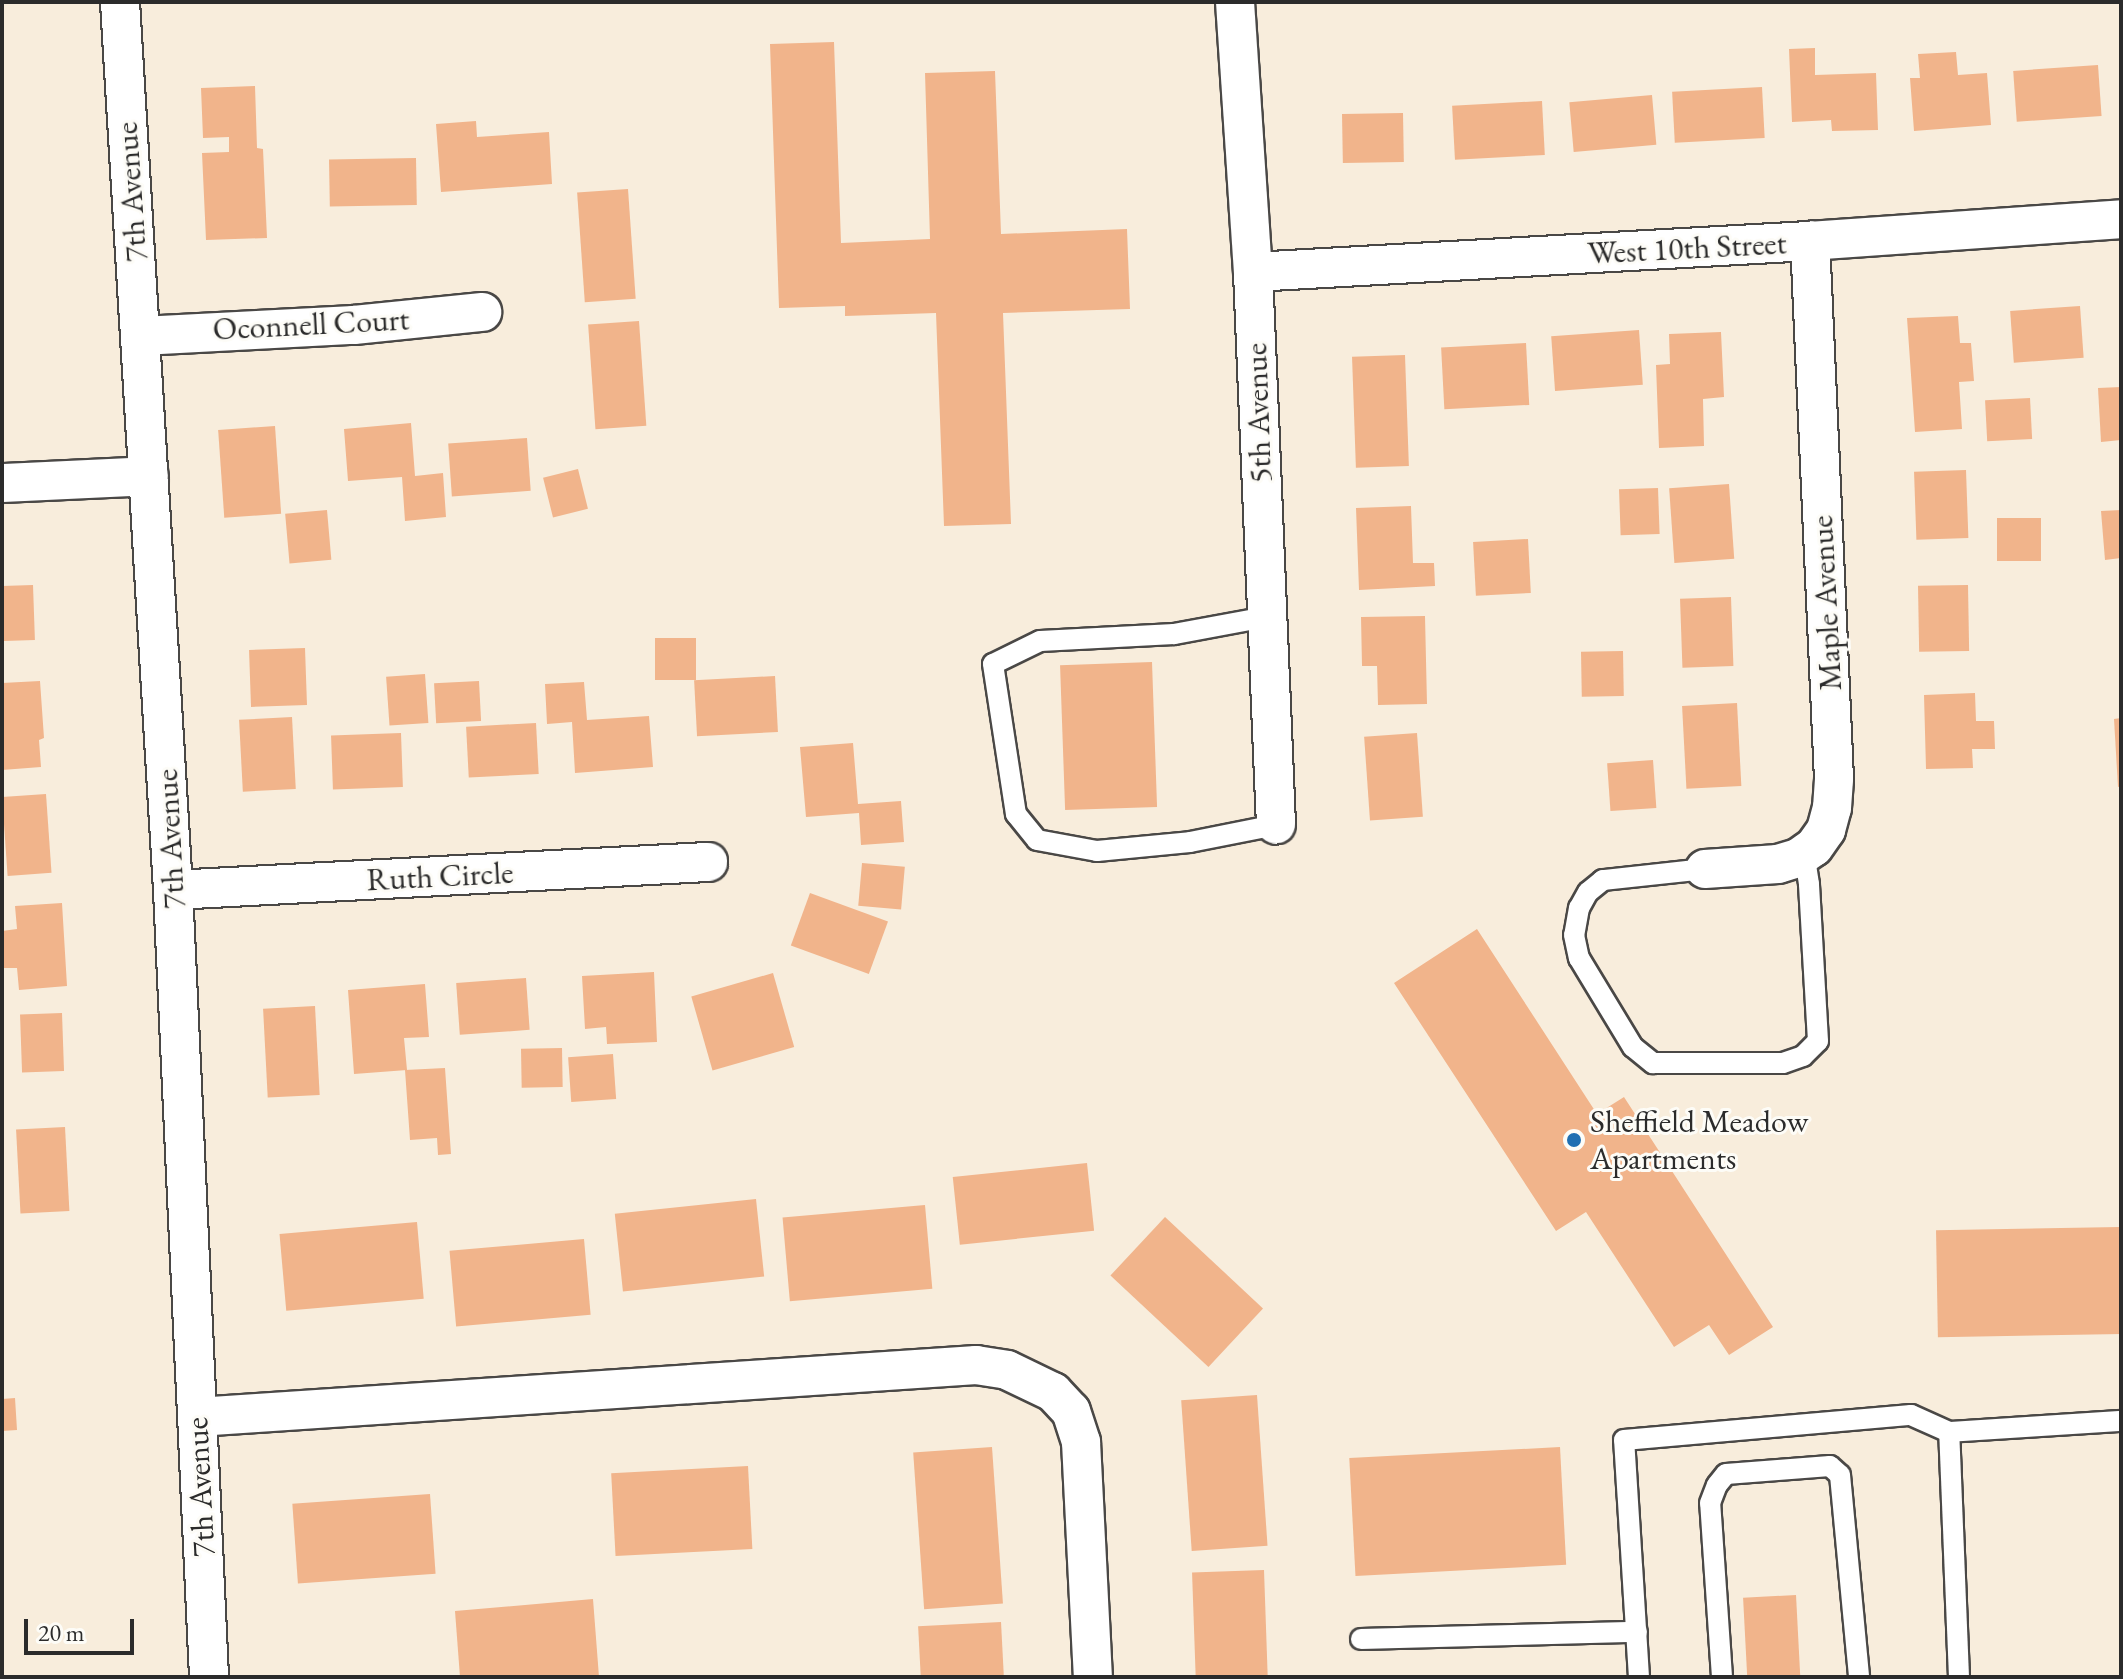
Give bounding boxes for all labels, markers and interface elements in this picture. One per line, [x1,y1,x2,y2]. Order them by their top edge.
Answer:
street label: 7th Avenue [107,121,155,263]
street label: West 10th Street [1586,224,1788,272]
street label: Oconnell Court [212,300,410,348]
street label: 5th Avenue [1236,342,1280,484]
street label: Maple Avenue [1802,514,1850,692]
street label: 7th Avenue [147,768,193,910]
street label: Ruth Circle [366,853,514,899]
place label: Sheffield Meadow Apartments [1590,1103,1808,1178]
marker: Sheffield Meadow Apartments [1565,1131,1583,1149]
street label: 7th Avenue [177,1416,223,1558]
scale bar [28,1603,138,1653]
text: 20 m [38,1617,85,1648]

